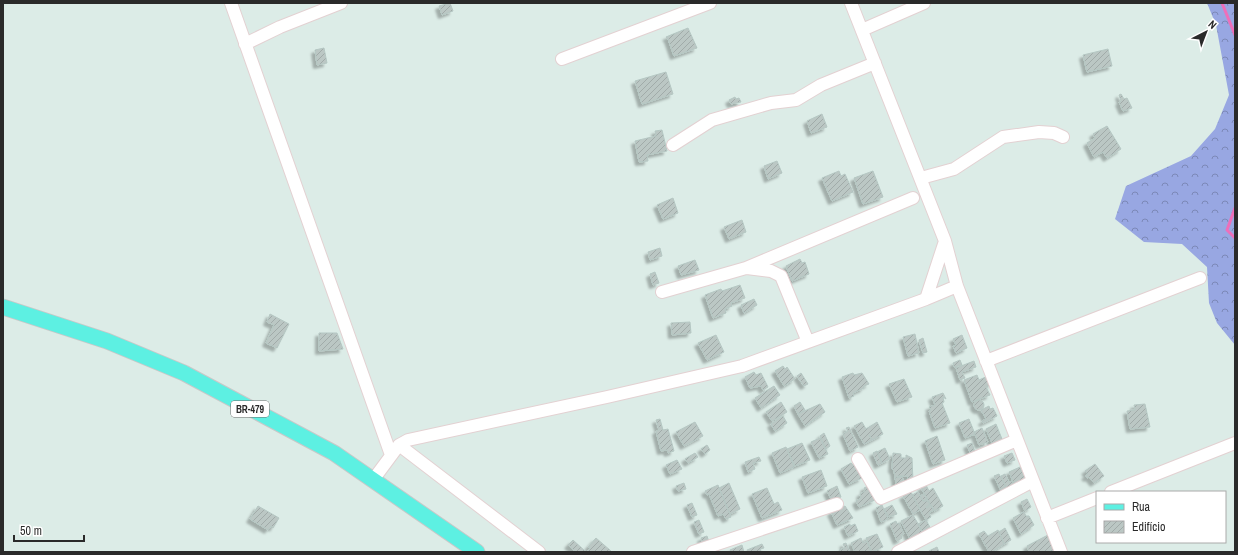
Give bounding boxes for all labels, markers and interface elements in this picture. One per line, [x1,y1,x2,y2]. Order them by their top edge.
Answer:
north arrow [1186,12,1226,52]
text: N [1206,17,1220,32]
road number: BR-479 [231,401,269,417]
legend [1096,491,1226,543]
text: Rua [1132,499,1151,515]
scale bar [14,517,84,543]
text: Edifício [1132,519,1165,535]
text: 50 m [20,523,42,539]

